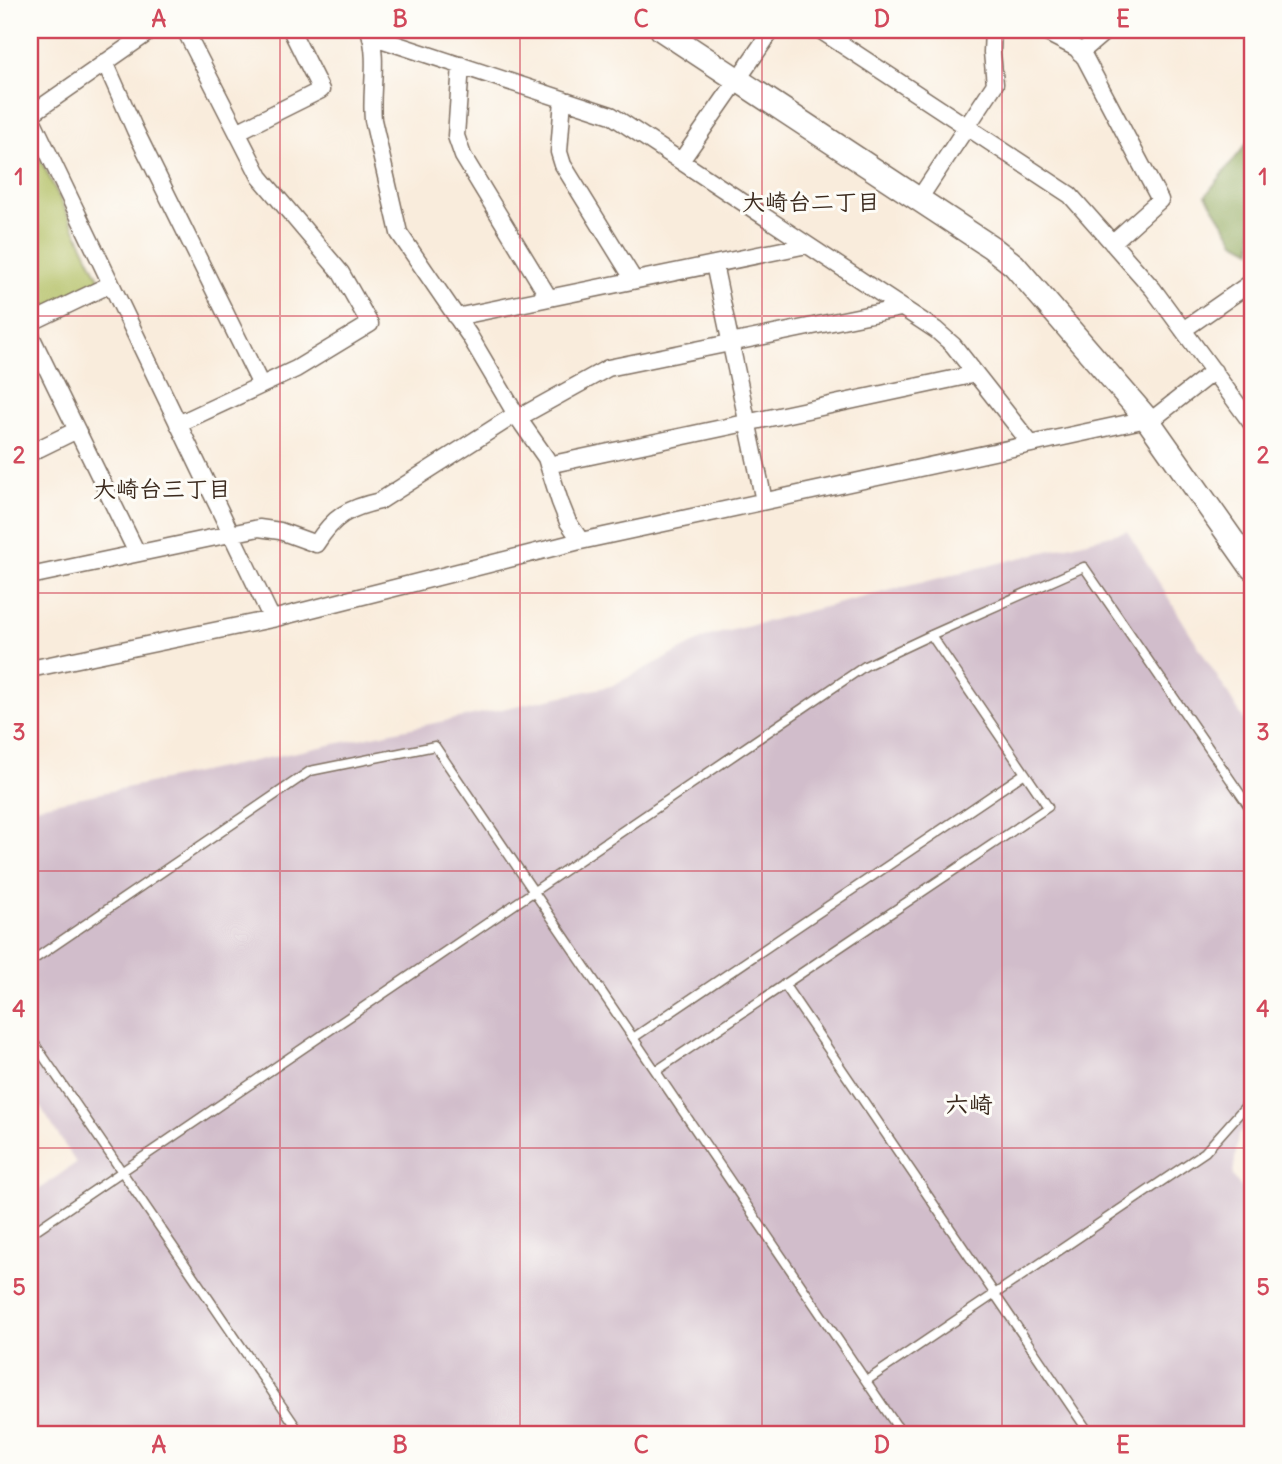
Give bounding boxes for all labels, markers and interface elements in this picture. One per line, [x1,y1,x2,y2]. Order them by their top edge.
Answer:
text: A [152,4,167,33]
text: B [392,4,408,33]
text: C [633,4,649,33]
text: D [874,4,890,33]
text: E [1116,4,1130,33]
text: 1 [14,162,24,191]
text: 1 [1258,162,1268,191]
district label: 大崎台二丁目 [742,187,880,216]
text: 2 [13,440,26,469]
text: 2 [1257,440,1270,469]
district label: 大崎台三丁目 [93,474,231,503]
text: 3 [12,717,26,746]
text: 3 [1256,717,1270,746]
text: 4 [12,994,26,1023]
text: 4 [1256,994,1270,1023]
district label: 六崎 [945,1089,993,1119]
text: 5 [12,1272,26,1301]
text: 5 [1256,1272,1270,1301]
text: A [152,1430,167,1459]
text: B [392,1430,408,1459]
text: C [633,1430,649,1459]
text: D [874,1430,890,1459]
text: E [1116,1430,1130,1459]

